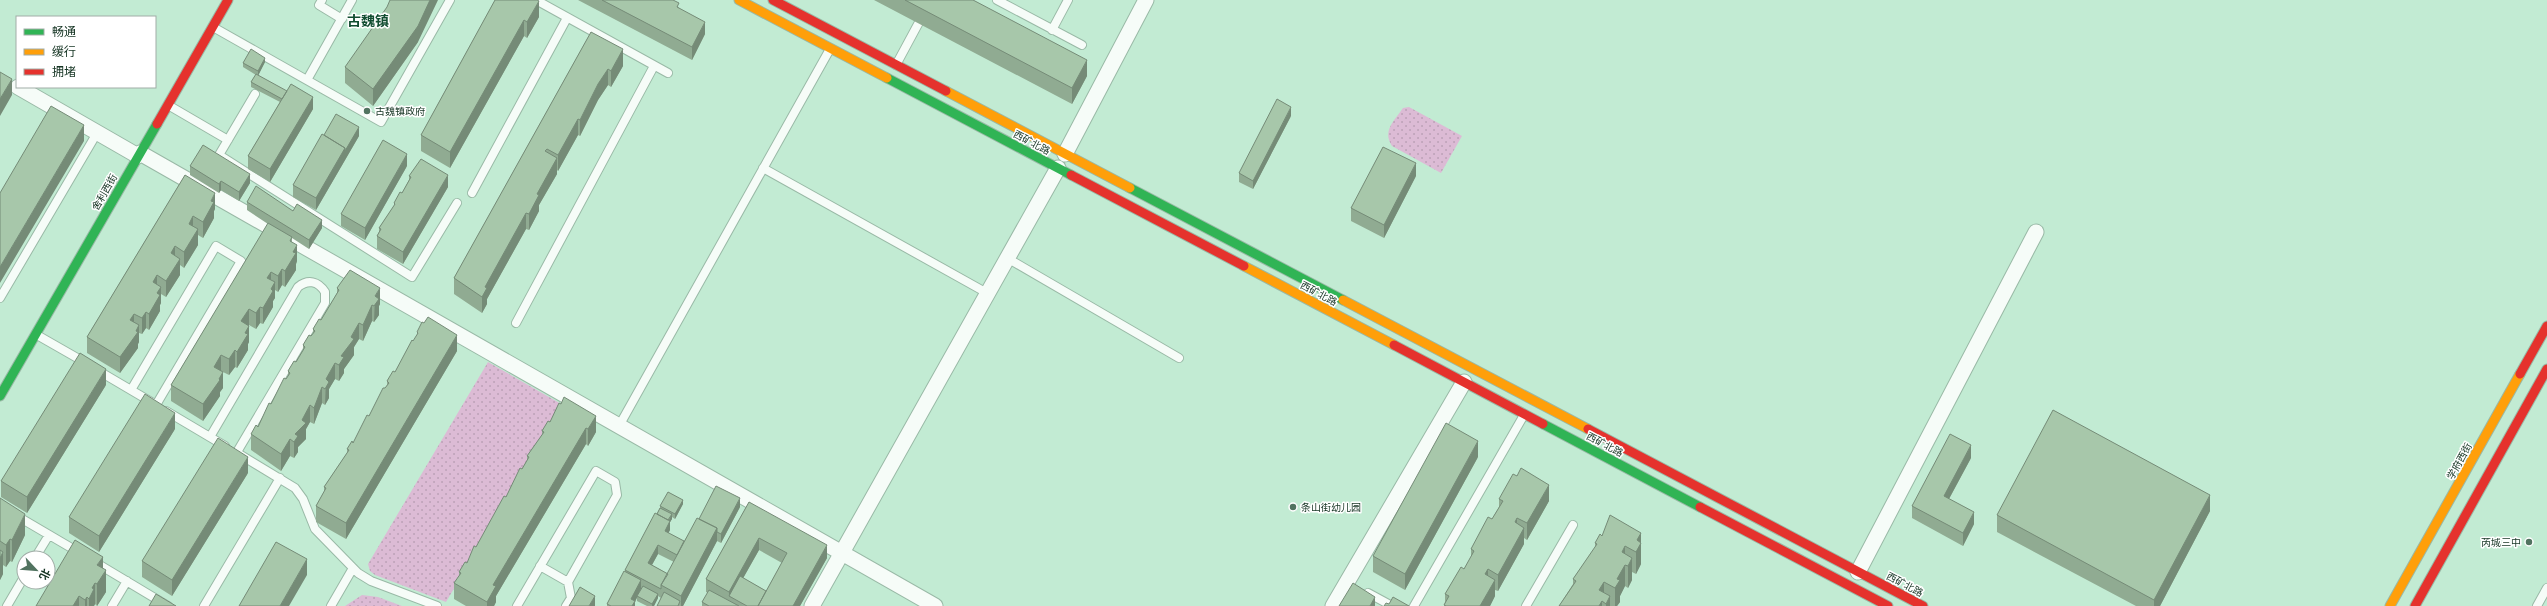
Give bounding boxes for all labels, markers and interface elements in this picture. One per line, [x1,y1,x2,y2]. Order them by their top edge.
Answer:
district label: 古魏镇 [347,12,389,29]
legend [16,16,156,88]
text: 畅通 [52,24,76,39]
text: 缓行 [52,44,76,59]
text: 拥堵 [52,64,76,79]
place label: 古魏镇政府 [375,105,425,117]
marker: 古魏镇政府 [362,106,372,116]
street label: 西矿北路 [1012,127,1052,157]
street label: 舍利西街 [89,172,119,212]
street label: 西矿北路 [1299,278,1339,308]
street label: 西矿北路 [1585,429,1625,459]
street label: 学府西街 [2444,441,2474,481]
place label: 条山街幼儿园 [1301,501,1361,513]
marker: 条山街幼儿园 [1288,502,1298,512]
place label: 芮城三中 [2481,536,2521,548]
marker: 芮城三中 [2524,537,2534,547]
north arrow [16,550,56,590]
text: 北 [37,567,54,582]
street label: 西矿北路 [1885,569,1925,599]

